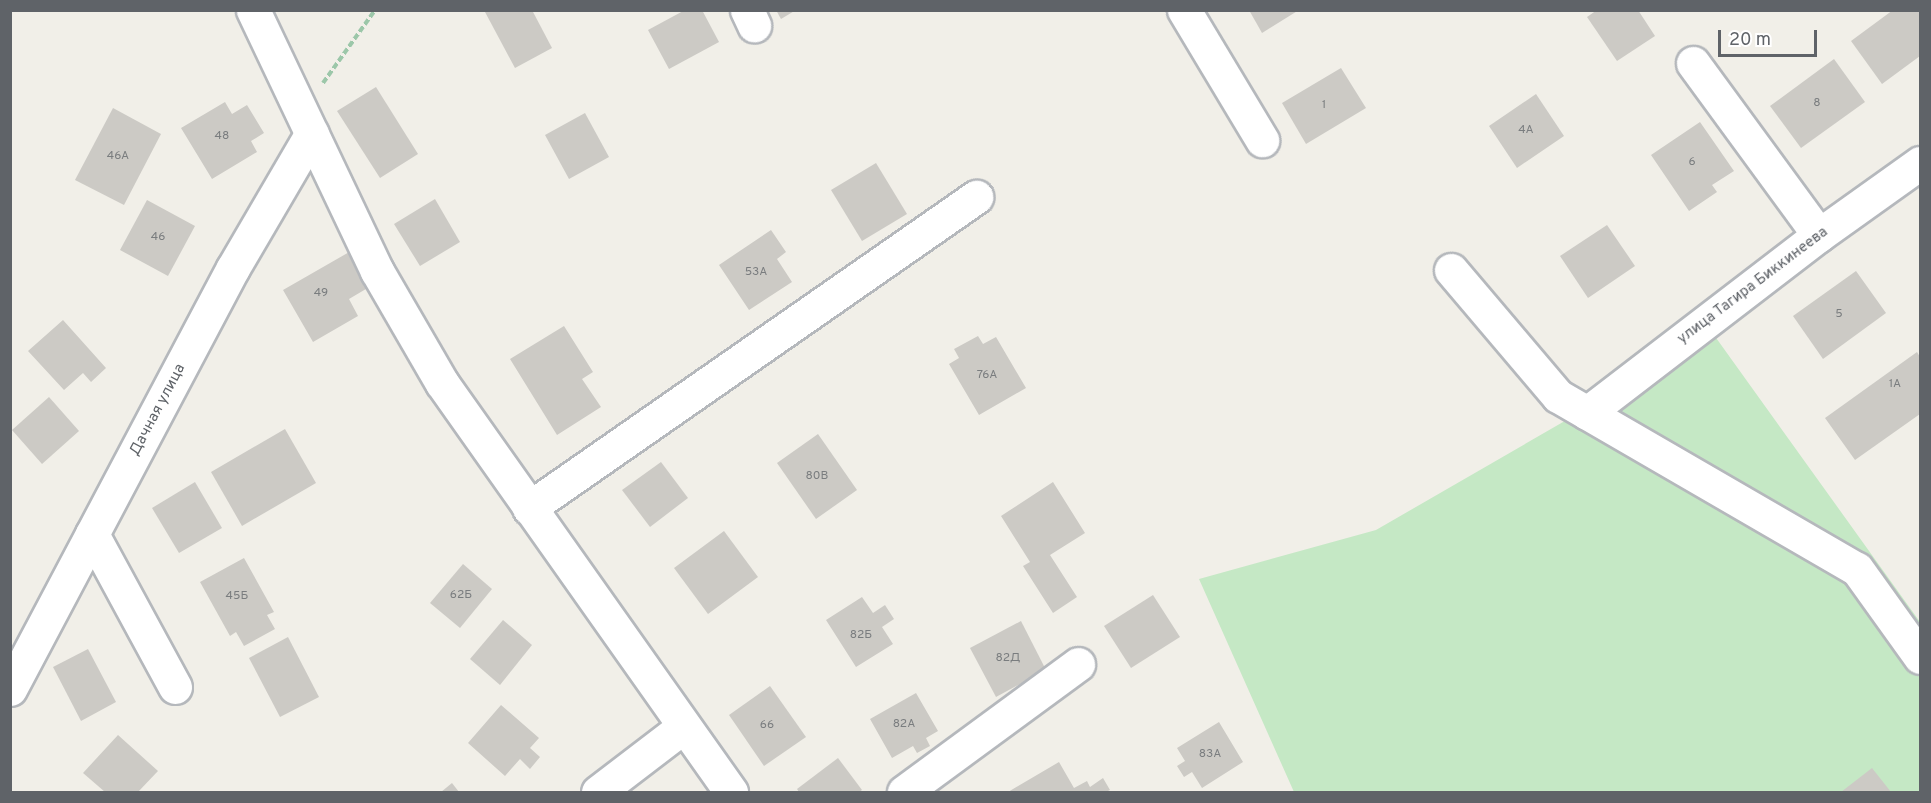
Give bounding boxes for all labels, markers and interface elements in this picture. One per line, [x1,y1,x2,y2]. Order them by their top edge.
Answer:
scale bar [1721,18,1820,56]
text: 20 m [1729,29,1771,52]
house number: 8 [1813,97,1821,111]
house number: 1 [1322,99,1326,113]
house number: 4А [1518,124,1534,138]
house number: 48 [215,130,229,144]
house number: 46А [107,150,129,164]
house number: 6 [1688,156,1696,170]
street label: улица Тагира Биккинеева [1674,223,1832,349]
house number: 46 [151,231,165,245]
house number: 53А [745,266,767,280]
house number: 49 [314,287,328,301]
house number: 5 [1835,308,1843,322]
street label: Дачная улица [126,361,190,459]
house number: 76А [977,369,997,383]
house number: 1А [1889,378,1901,392]
house number: 80В [806,470,828,484]
house number: 62Б [450,589,472,603]
house number: 45Б [226,590,248,604]
house number: 82Б [850,629,872,643]
house number: 82Д [996,652,1020,666]
house number: 82А [893,718,915,732]
house number: 66 [760,719,774,733]
house number: 83А [1199,748,1221,762]

